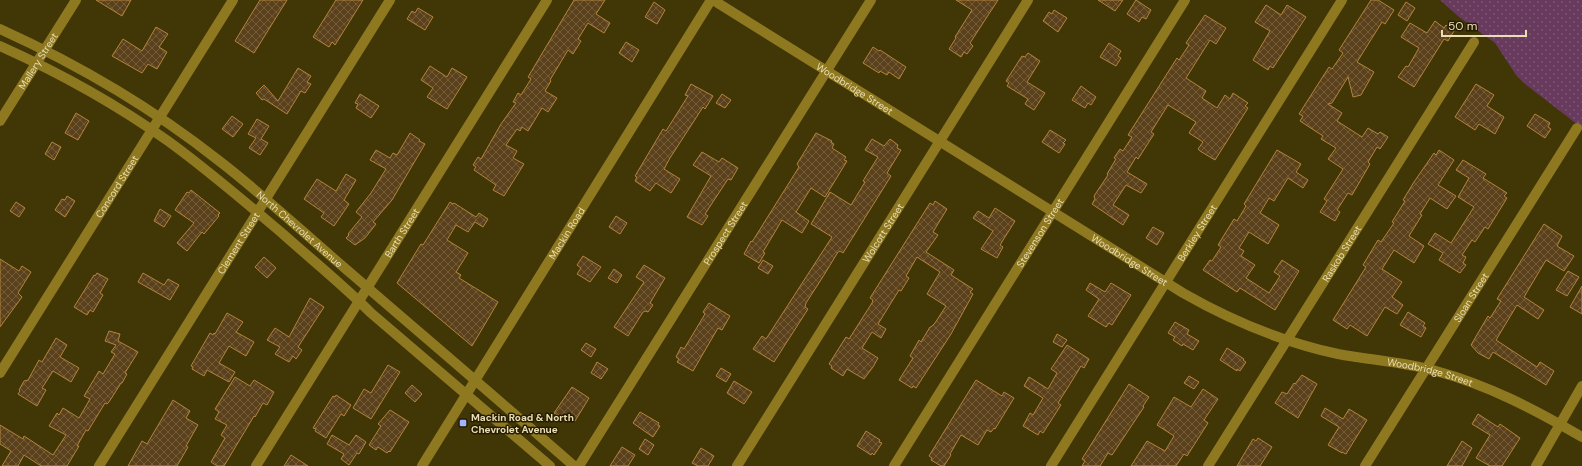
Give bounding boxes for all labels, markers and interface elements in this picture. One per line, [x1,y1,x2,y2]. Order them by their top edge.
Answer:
scale bar [1442,12,1526,38]
text: 50 m [1448,18,1477,34]
street label: Mallery Street [16,30,61,92]
street label: Woodbridge Street [814,60,895,118]
street label: Concord Street [93,153,141,220]
street label: North Chevrolet Avenue [254,188,346,271]
street label: Stevenson Street [1014,196,1067,270]
street label: Prospect Street [701,199,750,268]
street label: Wolcott Street [860,201,907,265]
street label: Berkley Street [1174,202,1220,264]
street label: Mackin Road [546,205,588,262]
street label: Barth Street [382,206,422,260]
street label: Clement Street [215,210,263,276]
street label: Raskob Street [1319,223,1364,284]
street label: Woodbridge Street [1089,231,1170,289]
street label: Sloan Street [1451,270,1492,325]
street label: Woodbridge Street [1386,355,1475,389]
place label: Mackin Road & North Chevrolet Avenue [471,411,574,436]
marker: Mackin Road & North Chevrolet Avenue [458,418,468,428]

